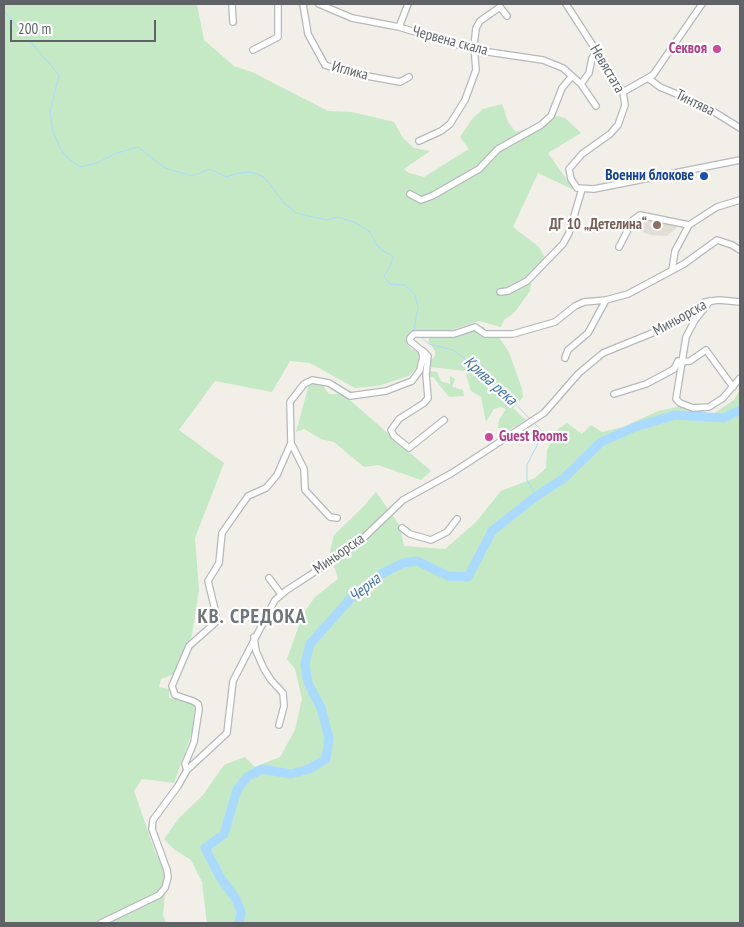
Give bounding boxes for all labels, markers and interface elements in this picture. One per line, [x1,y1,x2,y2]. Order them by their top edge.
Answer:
scale bar [12,10,159,42]
text: 200 m [18,19,51,38]
street label: Червена скала [410,22,490,60]
place label: Секвоя [669,40,707,58]
street label: Невястата [586,42,628,96]
marker: Секвоя [711,43,723,55]
street label: Иглика [330,58,370,84]
street label: Тинтява [673,86,717,120]
place label: Военни блокове [605,167,694,185]
marker: Военни блокове [698,170,710,182]
place label: ДГ 10 „Детелина“ [549,216,647,234]
marker: ДГ 10 „Детелина“ [651,219,663,231]
street label: Миньорска [650,296,710,340]
water label: Крива река [460,352,520,410]
place label: Guest Rooms [499,428,568,446]
marker: Guest Rooms [483,431,495,443]
street label: Миньорска [310,530,368,578]
water label: Черна [345,570,385,606]
district label: КВ. СРЕДОКА [196,605,308,629]

